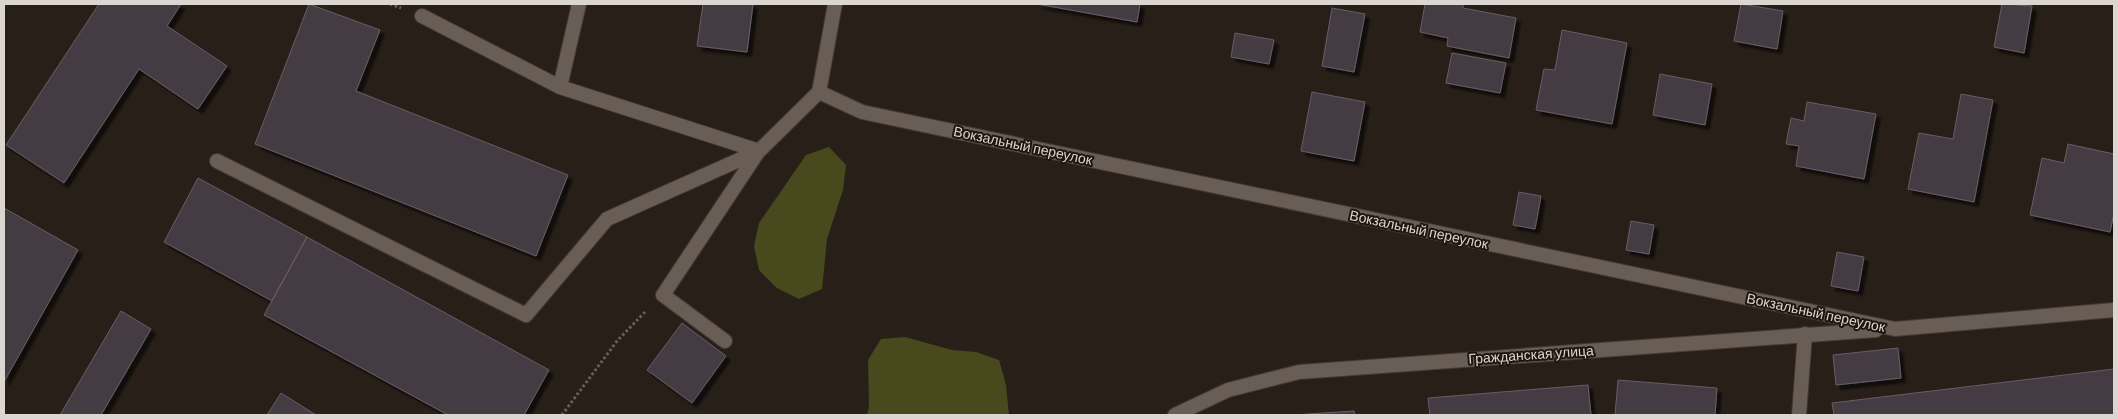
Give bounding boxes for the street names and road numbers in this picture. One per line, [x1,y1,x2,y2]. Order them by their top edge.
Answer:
street label: Вокзальный переулок [952,122,1095,168]
street label: Вокзальный переулок [1348,206,1491,252]
street label: Вокзальный переулок [1745,289,1888,335]
street label: Гражданская улица [1468,341,1594,367]

